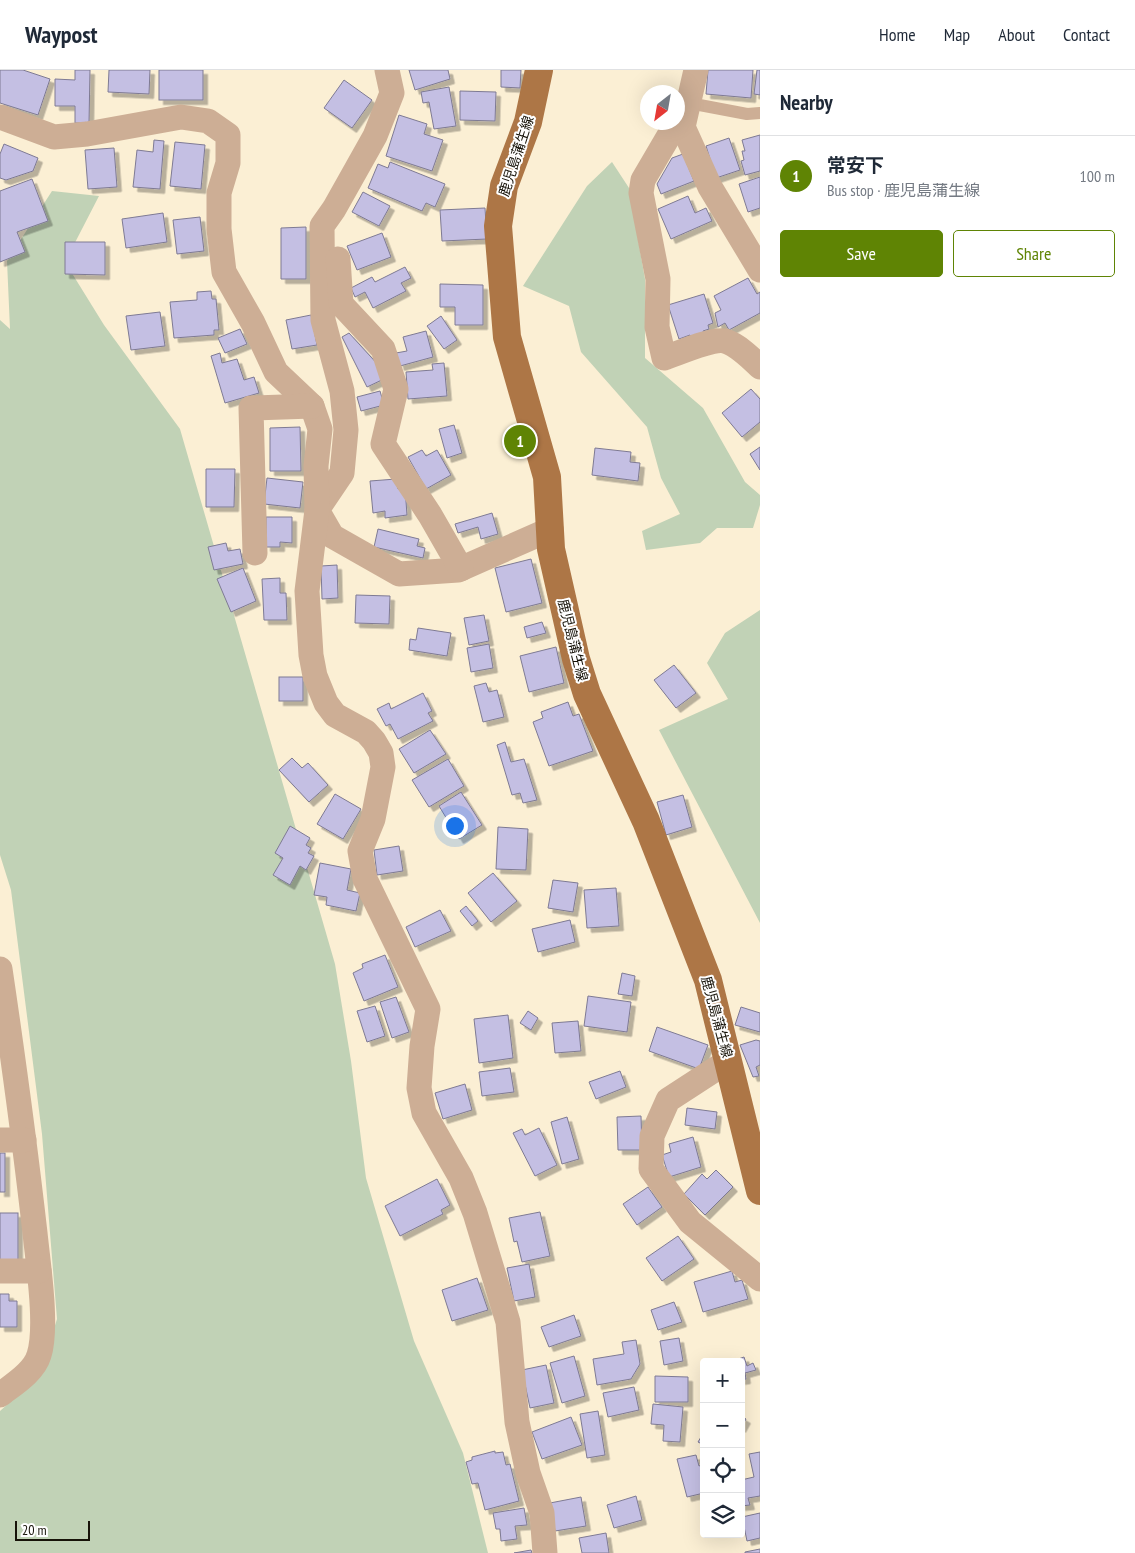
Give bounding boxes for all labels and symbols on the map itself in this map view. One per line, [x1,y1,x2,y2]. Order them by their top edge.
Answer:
north arrow [640,85,685,130]
street label: 鹿児島蒲生線 [494,113,538,199]
pin: 1 [504,422,536,460]
street label: 鹿児島蒲生線 [554,597,592,683]
your location [442,813,468,839]
street label: 鹿児島蒲生線 [697,974,737,1060]
scale bar [15,1518,90,1541]

